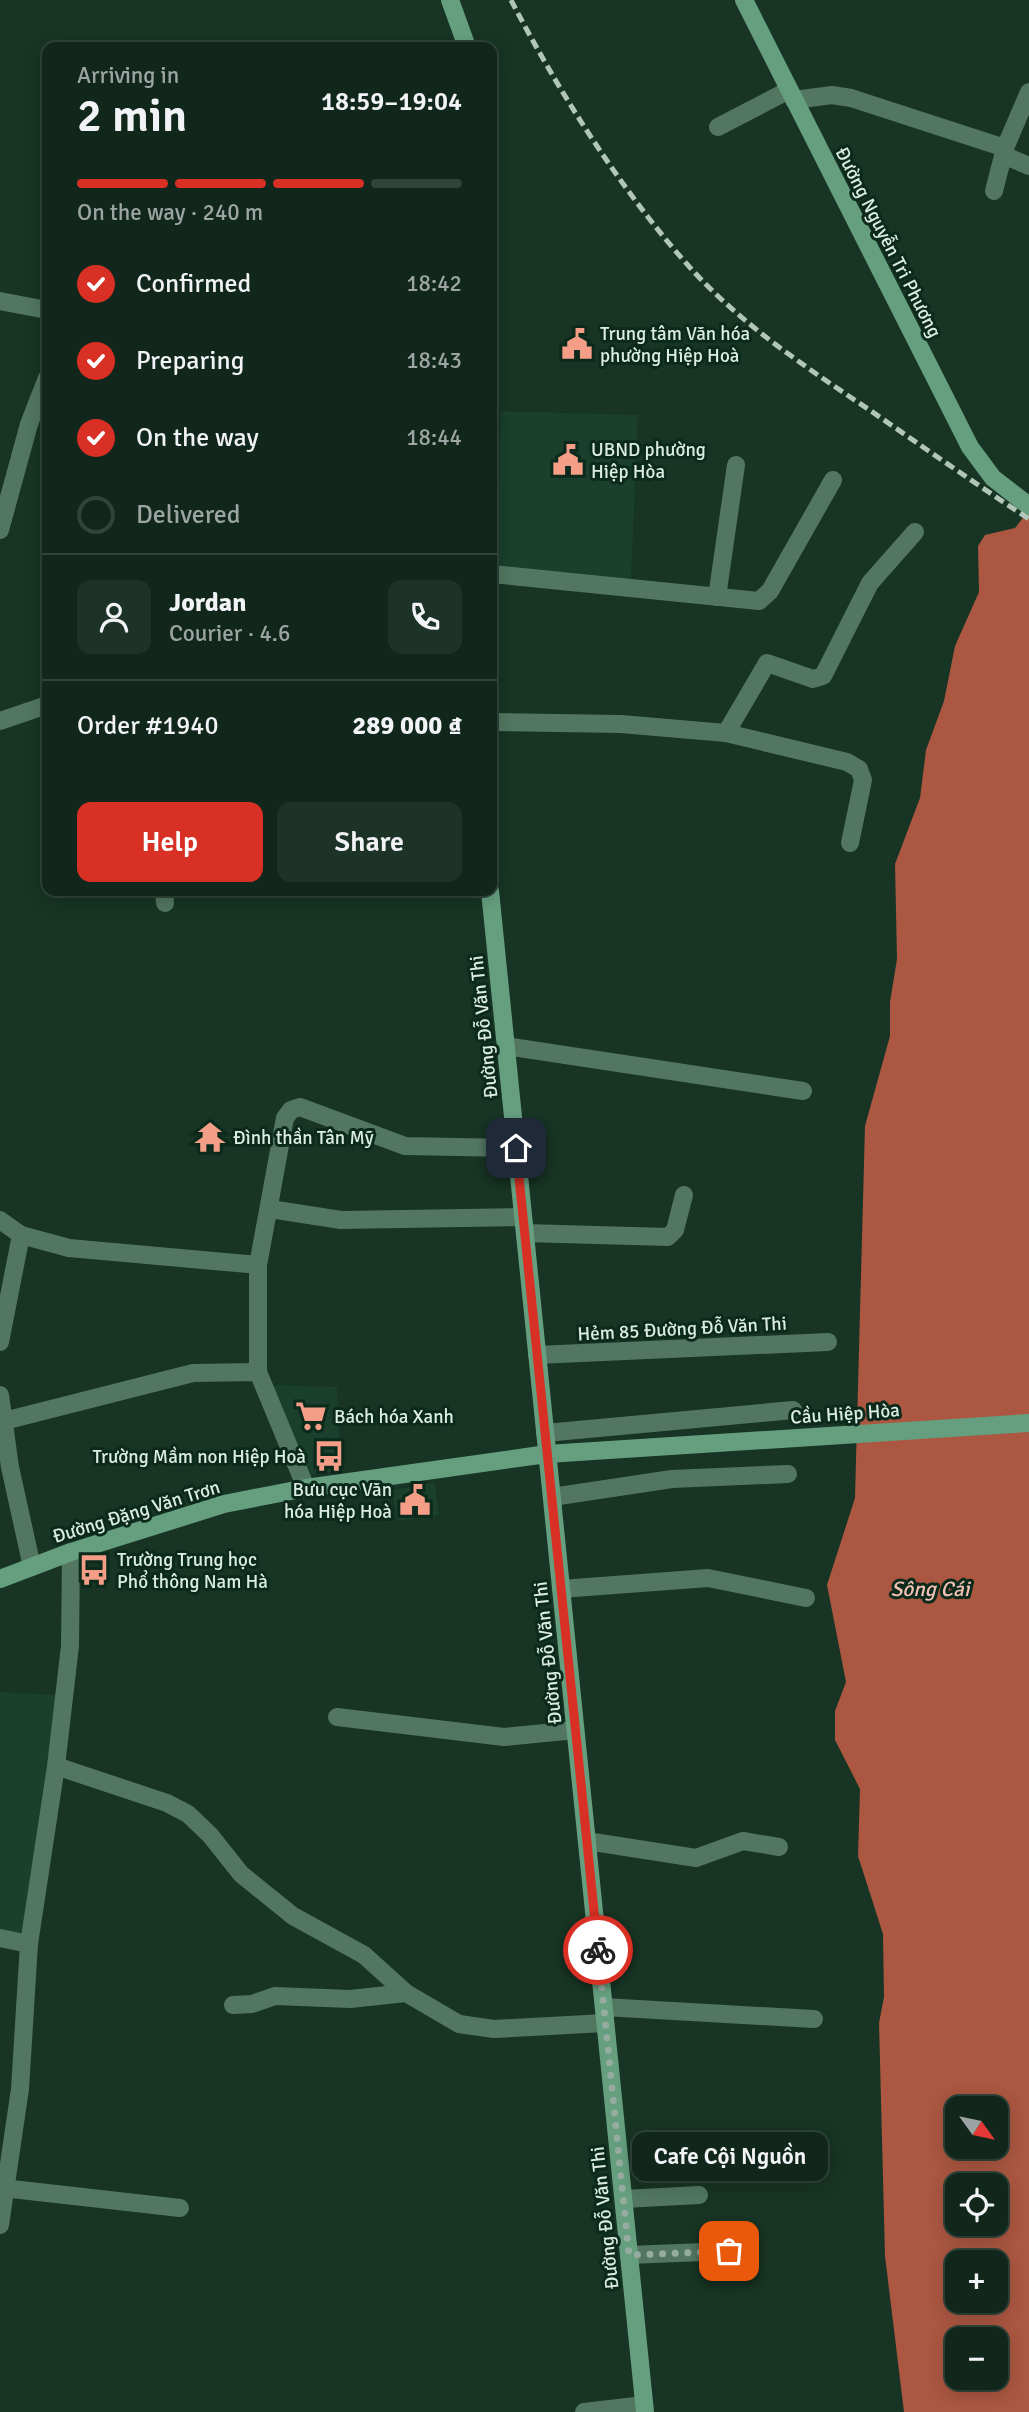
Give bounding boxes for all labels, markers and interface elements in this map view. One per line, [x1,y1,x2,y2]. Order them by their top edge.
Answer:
text: Arriving in [77,61,179,90]
text: 18:59–19:04 [321,86,462,118]
text: 2 min [77,88,187,144]
street label: Đường Nguyễn Tri Phương [830,143,947,342]
text: On the way · 240 m [77,198,263,227]
icon: check [77,265,115,303]
text: Confirmed [136,268,251,300]
text: 18:42 [406,269,462,298]
place label: Trung tâm Văn hóa phường Hiệp Hoà [600,322,750,368]
public building icon: Trung tâm Văn hóa phường Hiệp Hoà [560,327,594,361]
icon: check [77,342,115,380]
text: Preparing [136,345,244,377]
text: 18:43 [406,346,462,375]
icon: check [77,419,115,457]
text: On the way [136,422,259,454]
text: 18:44 [406,423,462,452]
place label: UBND phường Hiệp Hòa [591,438,706,484]
public building icon: UBND phường Hiệp Hòa [551,443,585,477]
text: Delivered [136,499,241,531]
button: person [77,580,151,654]
button: phone [388,580,462,654]
text: Jordan [169,587,246,619]
text: Courier · 4.6 [169,619,290,648]
text: Order #1940 [77,710,218,742]
text: 289 000 ₫ [352,710,462,742]
button: Help [77,802,263,882]
button: Share [277,802,462,882]
street label: Đường Đỗ Văn Thi [465,954,503,1099]
pin [486,1118,546,1178]
temple icon: Đình thần Tân Mỹ [193,1120,227,1154]
place label: Đình thần Tân Mỹ [233,1126,374,1150]
icon: home [497,1129,535,1167]
street label: Hẻm 85 Đường Đỗ Văn Thi [577,1312,787,1346]
street label: Cầu Hiệp Hòa [790,1398,901,1430]
supermarket icon: Bách hóa Xanh [294,1399,328,1433]
place label: Bách hóa Xanh [334,1405,454,1429]
bus stop icon: Trường Mầm non Hiệp Hoà [312,1439,346,1473]
place label: Trường Mầm non Hiệp Hoà [92,1445,306,1469]
street label: Đường Đặng Văn Trơn [50,1475,223,1549]
place label: Bưu cục Văn hóa Hiệp Hoà [284,1478,392,1524]
public building icon: Bưu cục Văn hóa Hiệp Hoà [398,1483,432,1517]
place label: Trường Trung học Phổ thông Nam Hà [117,1548,268,1594]
bus stop icon: Trường Trung học Phổ thông Nam Hà [77,1553,111,1587]
water label: Sông Cái [891,1576,972,1602]
street label: Đường Đỗ Văn Thi [529,1580,567,1725]
courier [563,1915,633,1985]
icon: bike [579,1931,617,1969]
north arrow [945,2096,1008,2160]
map controls [945,2096,1008,2390]
callout: Cafe Cội Nguồn [631,2132,827,2181]
text: Cafe Cội Nguồn [654,2142,806,2171]
street label: Đường Đỗ Văn Thi [586,2145,624,2290]
button: locate [945,2173,1008,2236]
pin [699,2221,759,2281]
icon: bag [710,2232,748,2270]
button: + [945,2250,1008,2313]
button: − [945,2327,1008,2390]

